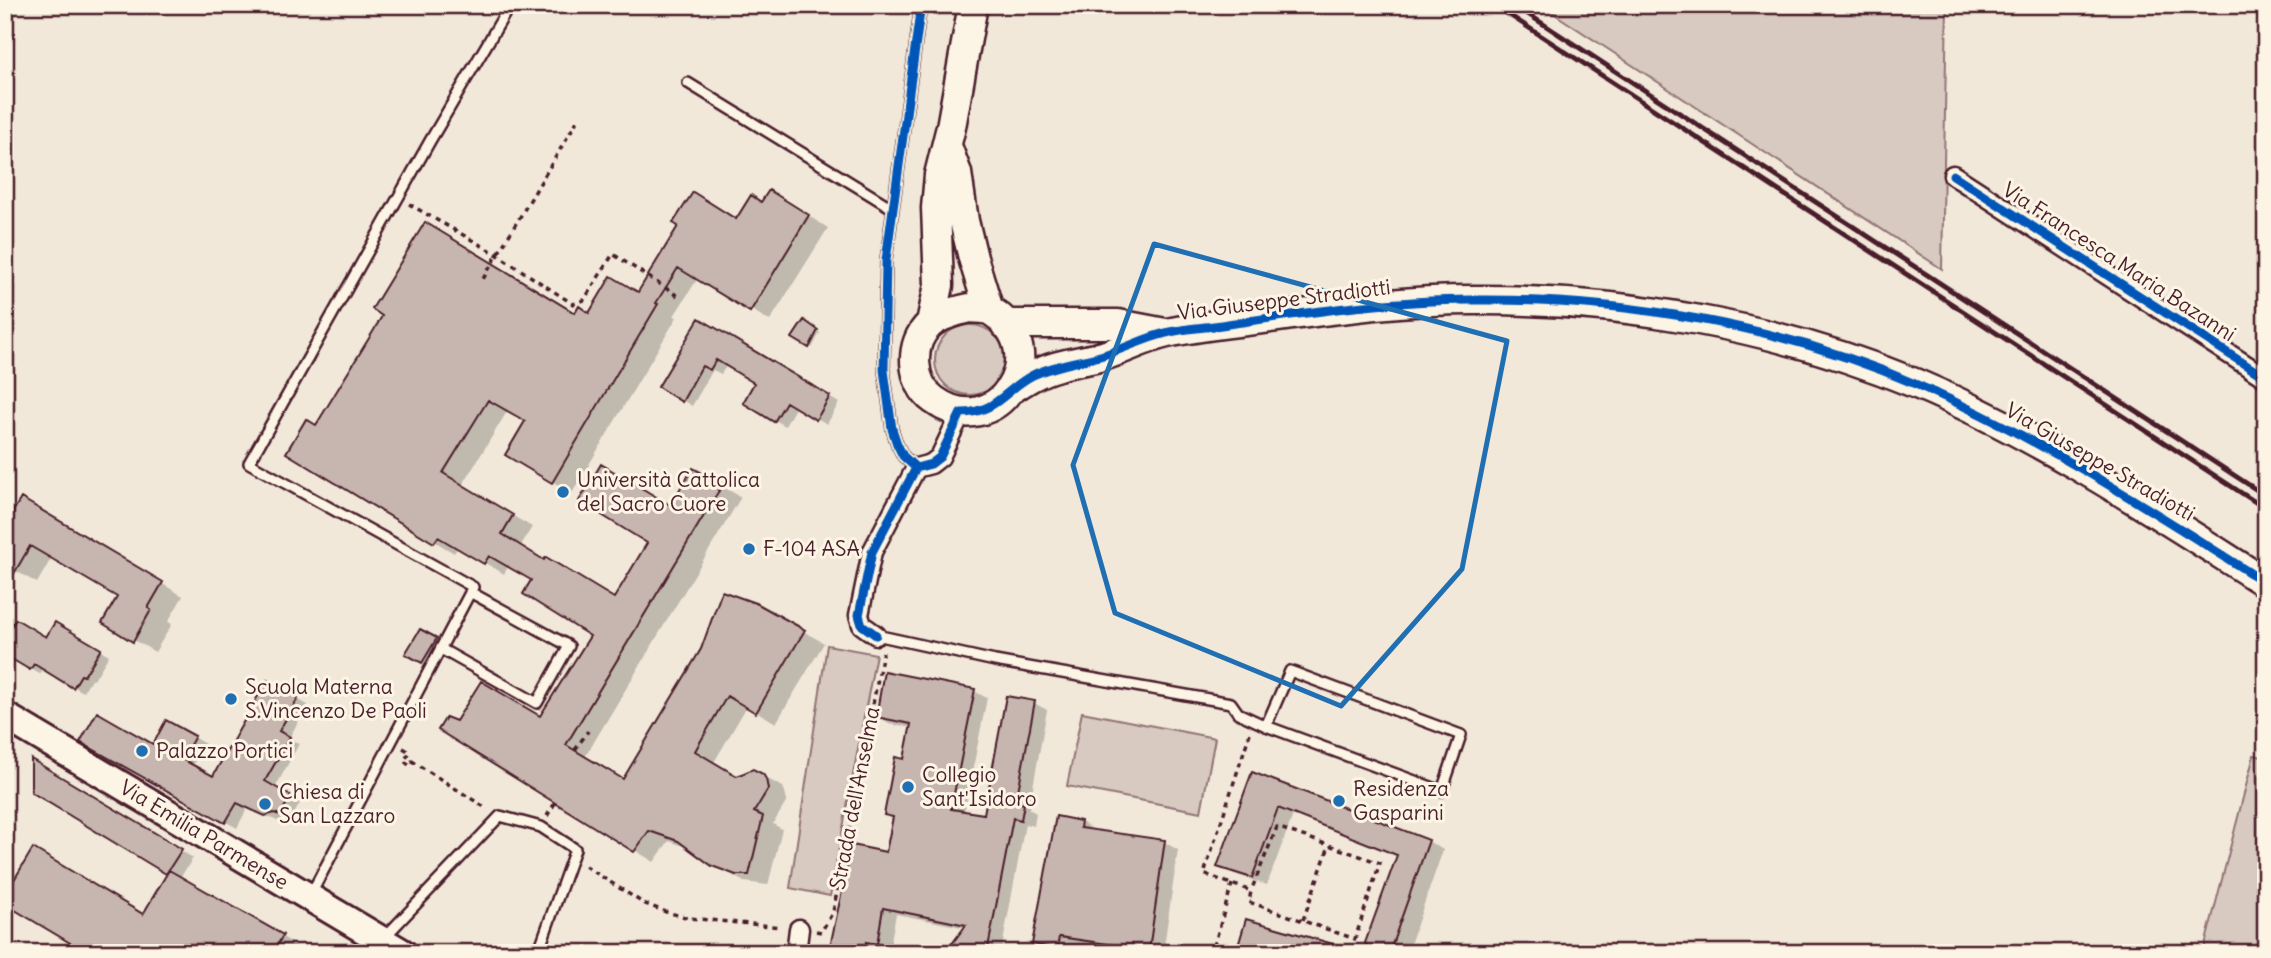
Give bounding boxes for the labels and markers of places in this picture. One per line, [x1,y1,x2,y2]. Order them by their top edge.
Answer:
place label: Università Cattolica del Sacro Cuore [577,466,760,517]
marker: Università Cattolica del Sacro Cuore [555,484,571,500]
place label: F-104 ASA [763,535,860,562]
marker: F-104 ASA [741,541,757,557]
place label: Scuola Materna S.Vincenzo De Paoli [245,673,427,724]
marker: Scuola Materna S.Vincenzo De Paoli [223,691,239,707]
place label: Palazzo Portici [156,737,293,764]
marker: Palazzo Portici [134,743,150,759]
place label: Collegio Sant'Isidoro [922,761,1036,812]
place label: Residenza Gasparini [1353,775,1449,826]
place label: Chiesa di San Lazzaro [279,778,395,829]
marker: Collegio Sant'Isidoro [900,779,916,795]
marker: Residenza Gasparini [1331,793,1347,809]
marker: Chiesa di San Lazzaro [257,796,273,812]

